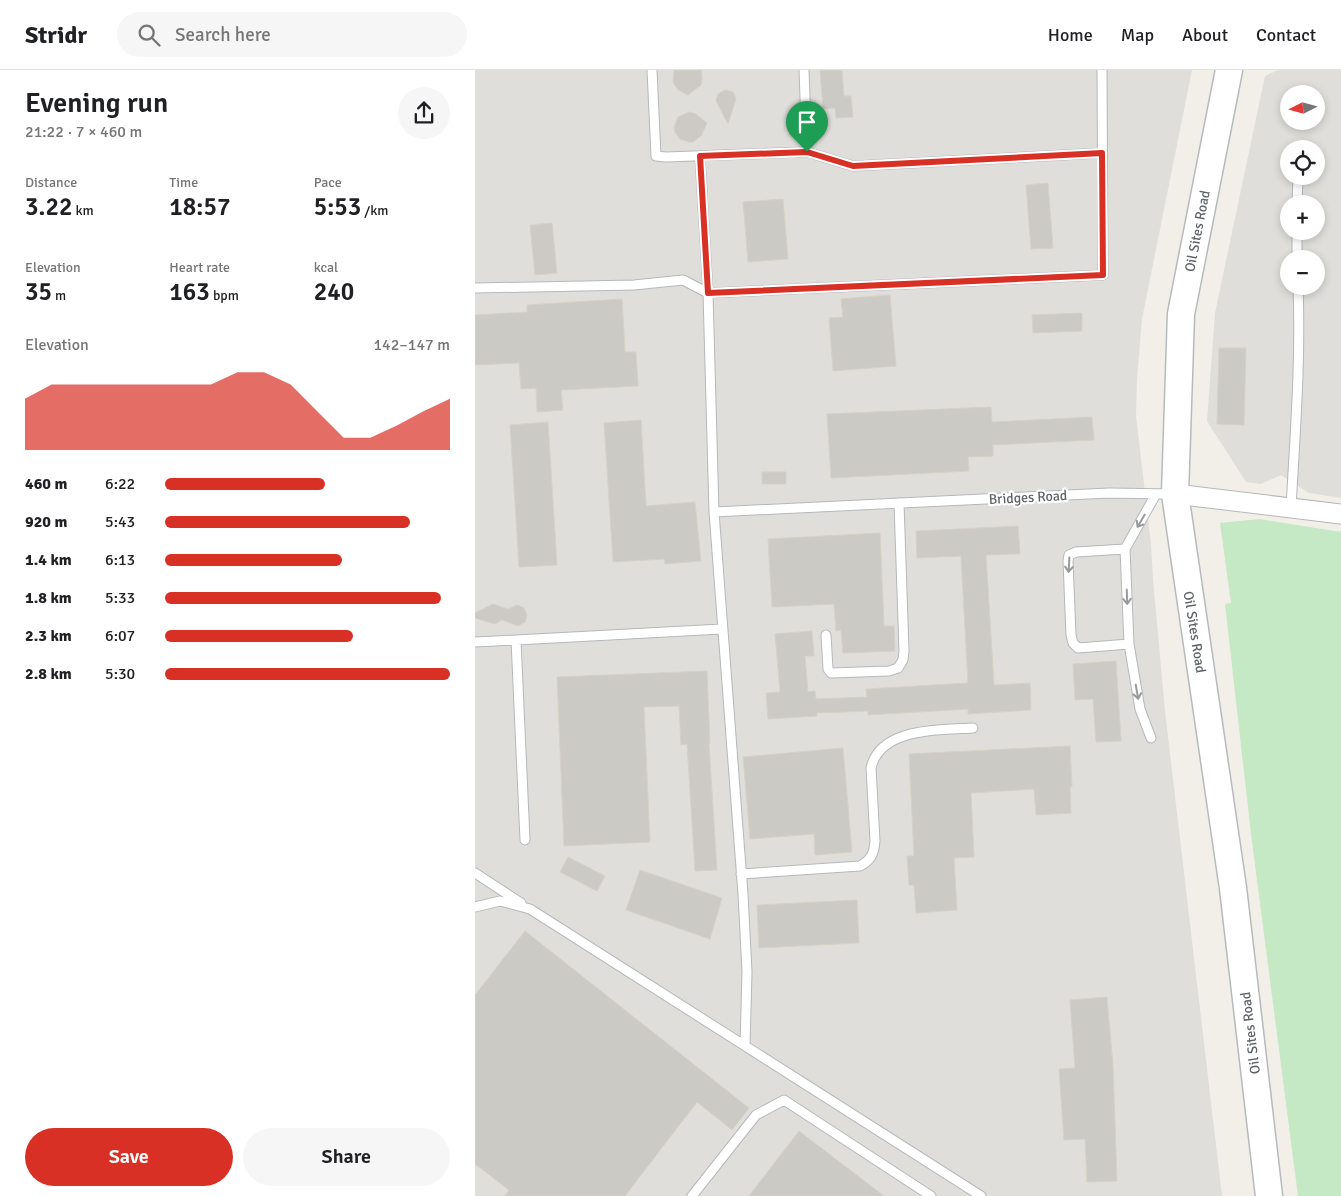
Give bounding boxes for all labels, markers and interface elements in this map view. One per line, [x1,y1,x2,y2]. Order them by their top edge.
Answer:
search box [117,12,467,57]
text: Stridr [25,20,87,50]
icon: search [135,21,163,49]
text: Search here [175,23,271,47]
text: Home [1048,24,1093,46]
text: Map [1121,24,1154,46]
text: About [1182,24,1228,46]
text: Contact [1256,24,1316,46]
north arrow [1280,85,1325,130]
map controls [1280,85,1325,295]
text: Evening run [25,86,168,120]
button: share [398,87,450,139]
pin [786,101,828,152]
icon: arrive [793,108,821,136]
text: 21:22 · 7 × 460 m [25,122,142,142]
button: locate [1280,140,1325,185]
text: Distance [25,174,77,191]
text: Time [169,174,198,191]
text: Pace [314,174,342,191]
street label: Oil Sites Road [1181,189,1214,273]
text: 3.22 [25,191,72,222]
text: 18:57 [169,191,230,222]
text: 5:53 [314,191,361,222]
button: + [1280,195,1325,240]
text: km [72,202,94,219]
text: /km [361,202,388,219]
button: − [1280,250,1325,295]
text: Elevation [25,259,81,276]
text: Heart rate [169,259,230,276]
text: kcal [314,259,338,276]
text: 35 [25,276,52,307]
text: 163 [169,276,210,307]
text: 240 [314,276,354,307]
text: m [52,287,66,304]
text: bpm [210,287,239,304]
text: Elevation [25,335,89,355]
text: 142–147 m [373,335,450,355]
text: 460 m [25,474,67,494]
text: 6:22 [105,474,135,494]
street label: Bridges Road [988,487,1068,508]
text: 920 m [25,512,67,532]
text: 5:43 [105,512,135,532]
one-way arrow [1135,514,1145,528]
text: 1.4 km [25,550,72,570]
text: 6:13 [105,550,135,570]
one-way arrow [1064,556,1073,572]
text: 1.8 km [25,588,72,608]
text: 5:33 [105,588,135,608]
one-way arrow [1122,588,1131,604]
street label: Oil Sites Road [1180,590,1209,674]
text: 2.3 km [25,626,72,646]
text: 6:07 [105,626,135,646]
text: 2.8 km [25,664,72,684]
text: 5:30 [105,664,135,684]
one-way arrow [1133,683,1142,699]
street label: Oil Sites Road [1237,991,1264,1075]
button: Save [25,1128,233,1186]
button: Share [243,1128,450,1186]

